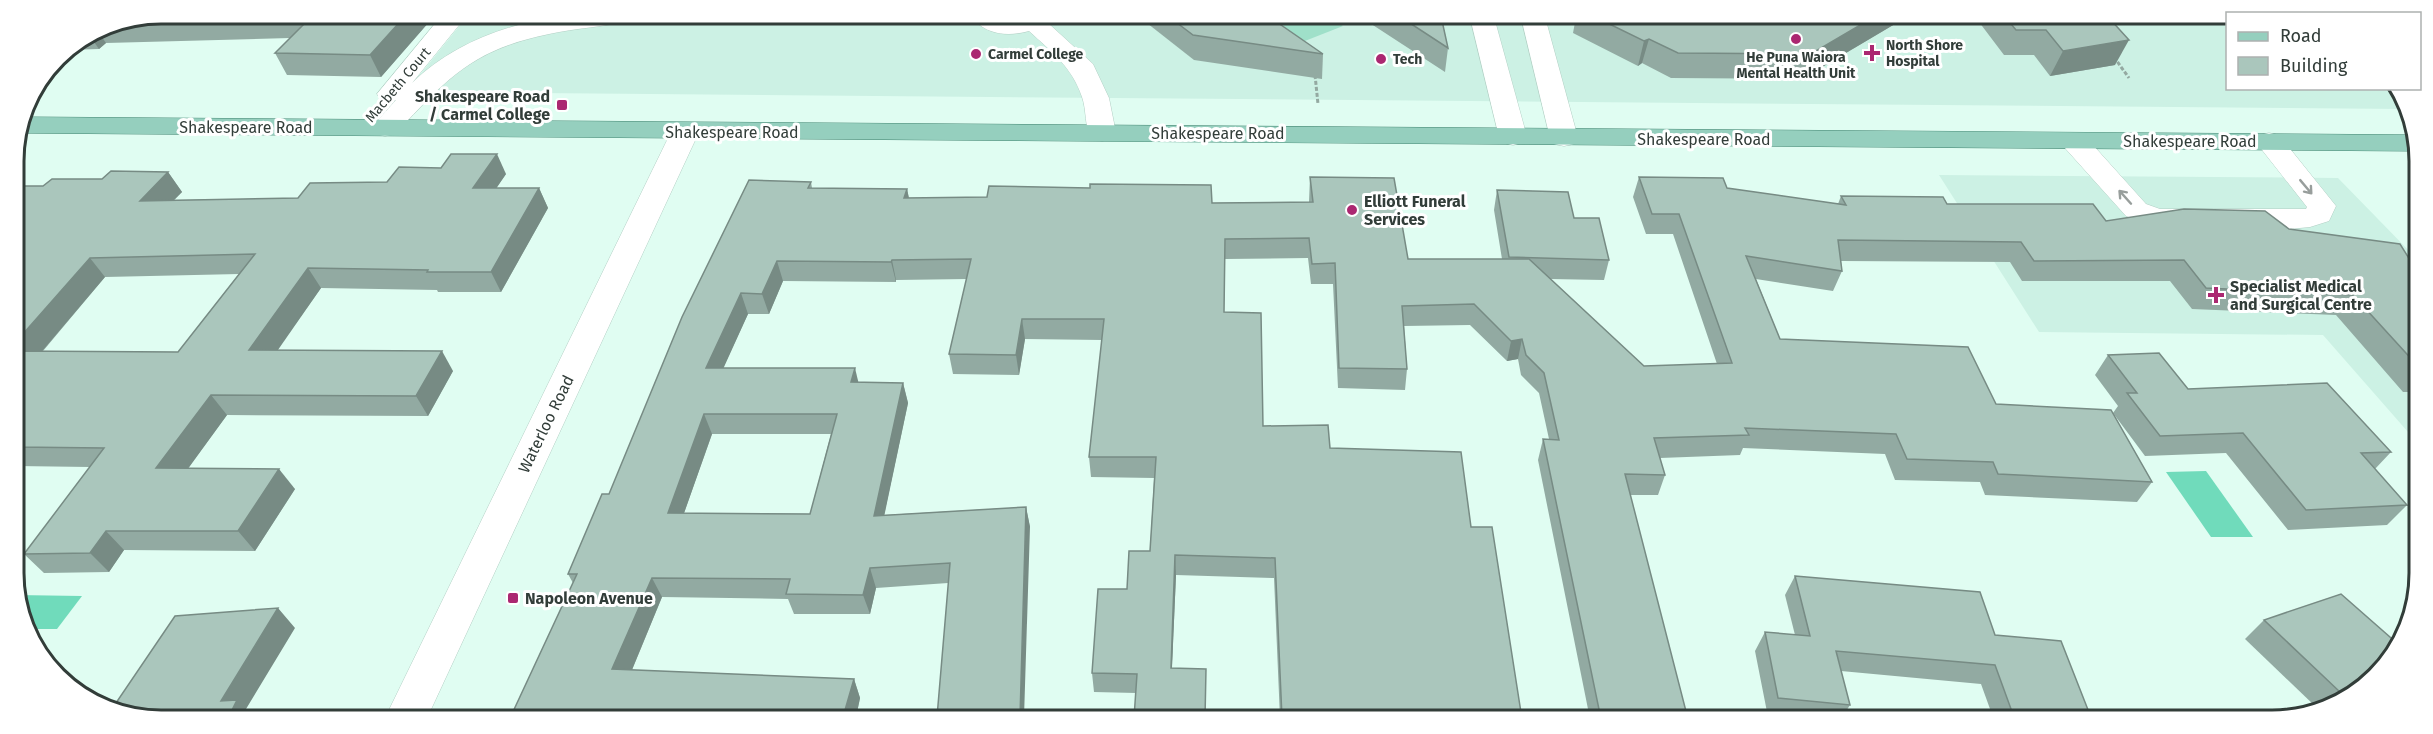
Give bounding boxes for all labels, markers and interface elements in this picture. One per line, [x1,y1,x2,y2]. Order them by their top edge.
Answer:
legend [2226,12,2421,90]
text: Road [2280,25,2322,47]
marker: He Puna Waiora Mental Health Unit [1789,32,1803,46]
place label: North Shore Hospital [1886,37,1963,70]
street label: Macbeth Court [362,43,435,126]
marker: North Shore Hospital [1863,44,1881,62]
place label: Carmel College [988,46,1084,63]
marker: Carmel College [969,47,983,61]
place label: He Puna Waiora Mental Health Unit [1737,49,1856,82]
place label: Tech [1393,51,1422,68]
marker: Tech [1374,52,1388,66]
text: Building [2280,55,2348,77]
place label: Shakespeare Road / Carmel College [415,87,550,124]
marker: Shakespeare Road / Carmel College [555,98,569,112]
street label: Shakespeare Road [179,118,313,137]
street label: Shakespeare Road [665,123,799,142]
street label: Shakespeare Road [1151,124,1285,143]
street label: Shakespeare Road [1637,130,1771,149]
street label: Shakespeare Road [2123,132,2257,151]
one-way arrow [2300,178,2313,194]
one-way arrow [2118,190,2132,205]
place label: Elliott Funeral Services [1364,192,1466,229]
marker: Elliott Funeral Services [1345,203,1359,217]
place label: Specialist Medical and Surgical Centre [2230,277,2372,314]
marker: Specialist Medical and Surgical Centre [2207,286,2225,304]
street label: Waterloo Road [514,372,578,476]
place label: Napoleon Avenue [525,589,653,608]
marker: Napoleon Avenue [506,591,520,605]

